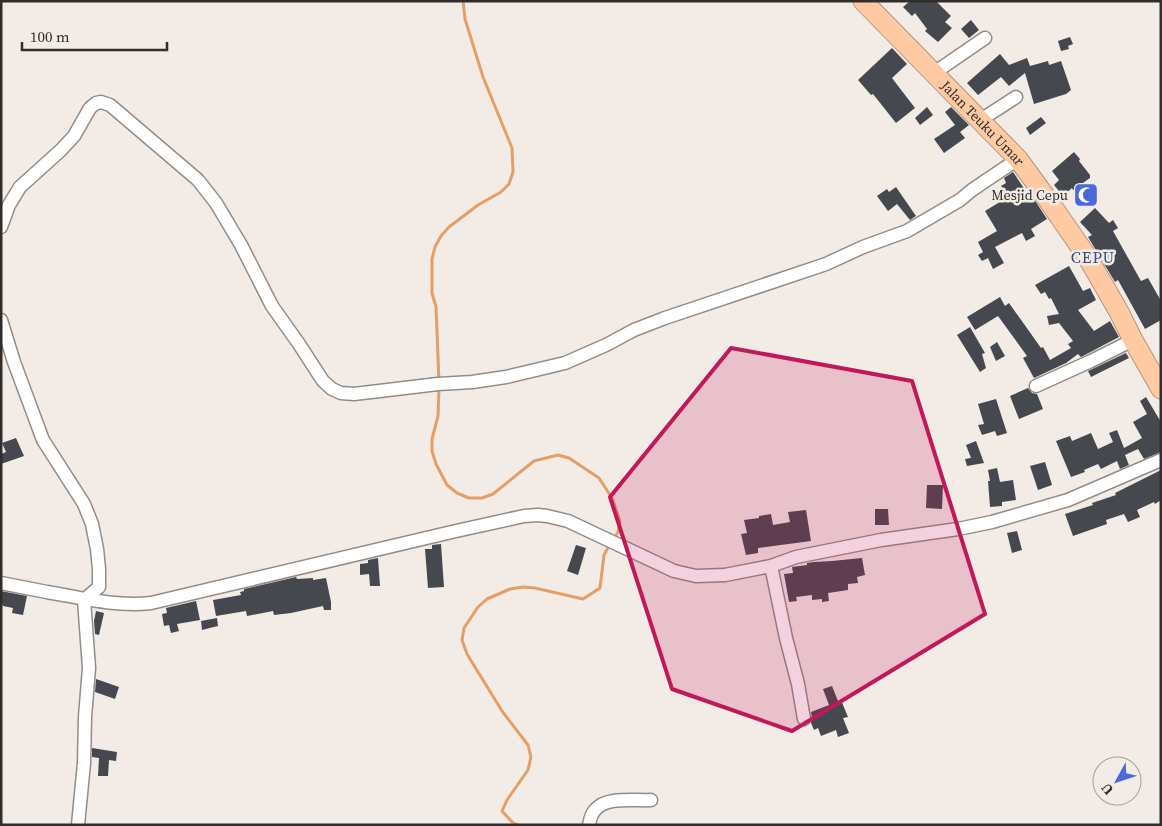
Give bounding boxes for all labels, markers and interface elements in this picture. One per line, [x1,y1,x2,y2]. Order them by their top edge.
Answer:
scale bar [22,20,168,52]
text: 100 m [30,26,70,47]
street label: Jalan Teuku Umar [936,75,1029,169]
mosque icon: Mesjid Cepu [1073,182,1099,208]
place label: Mesjid Cepu [991,185,1068,205]
district label: CEPU [1071,246,1115,268]
north arrow [1092,756,1142,806]
text: U [1096,779,1118,800]

